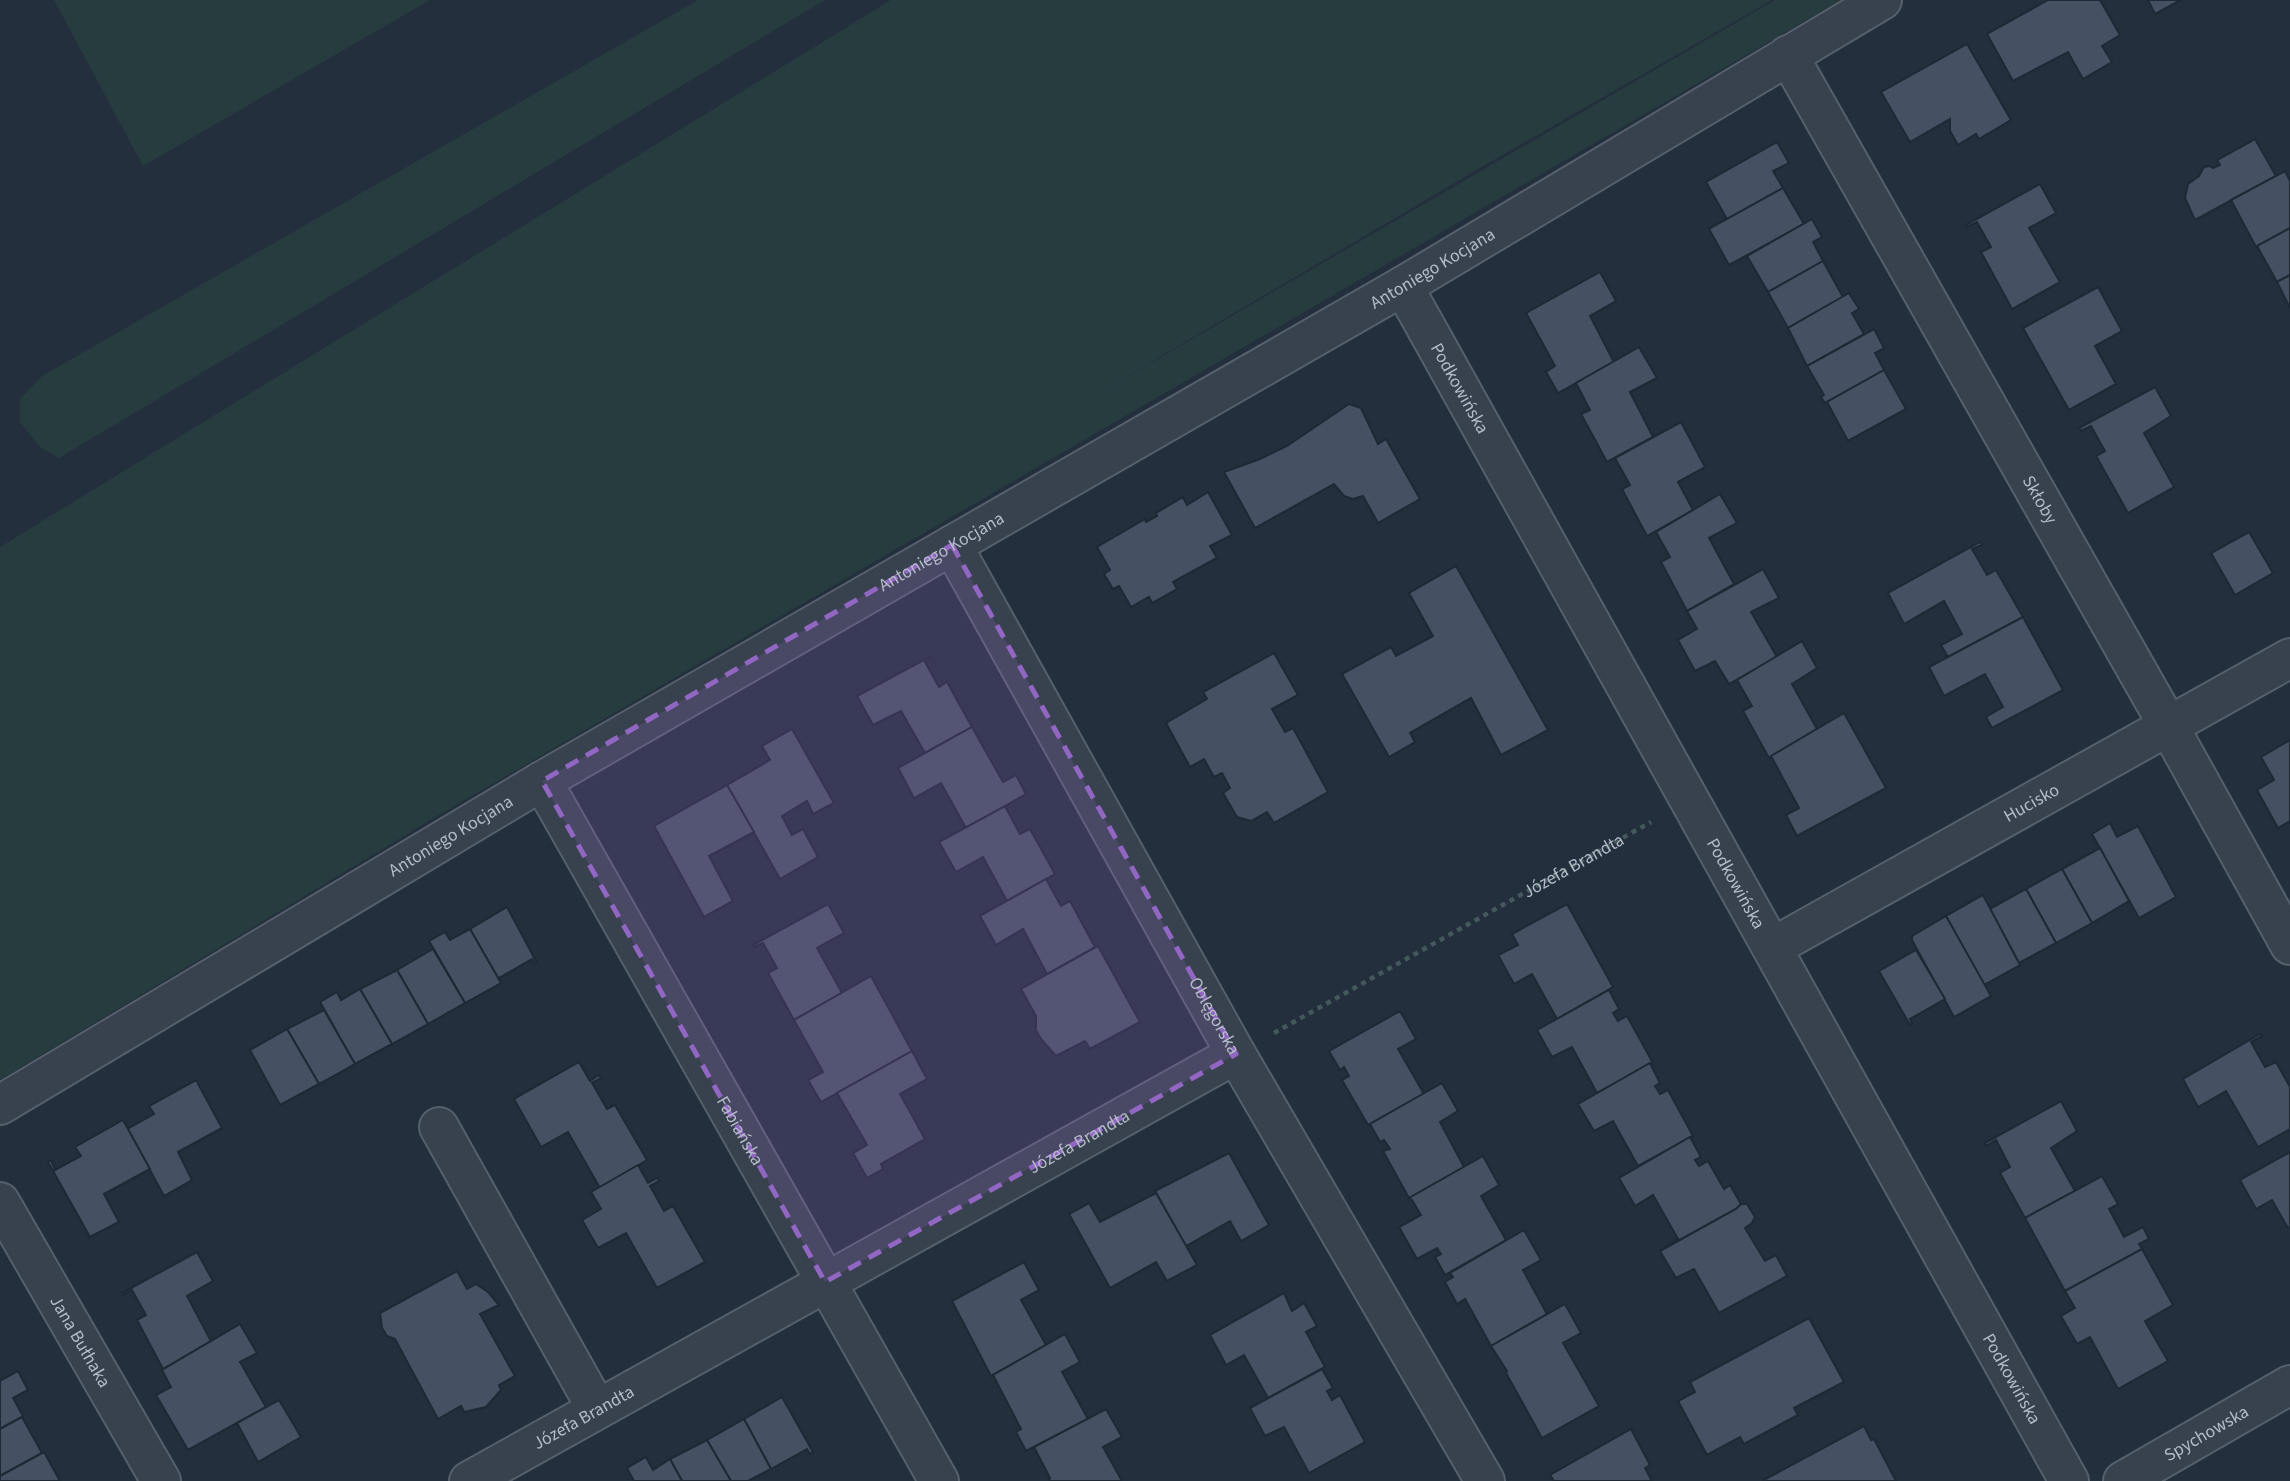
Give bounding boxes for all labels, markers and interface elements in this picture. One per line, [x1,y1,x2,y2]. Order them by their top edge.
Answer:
street label: Antoniego Kocjana [1365,221,1500,315]
street label: Podkowińska [1425,338,1495,438]
street label: Skłoby [2016,471,2064,529]
street label: Antoniego Kocjana [874,505,1009,597]
street label: Hucisko [1999,777,2064,828]
street label: Antoniego Kocjana [384,789,518,883]
street label: Józefa Brandta [1518,827,1628,904]
street label: Podkowińska [1701,834,1771,933]
street label: Oblęgorska [1183,972,1246,1059]
street label: Fabiańska [711,1091,770,1170]
street label: Józefa Brandta [1024,1103,1134,1180]
street label: Jana Bułhaka [44,1291,117,1392]
street label: Podkowińska [1977,1329,2047,1429]
street label: Józefa Brandta [528,1379,639,1456]
street label: Spychowska [2159,1399,2253,1467]

